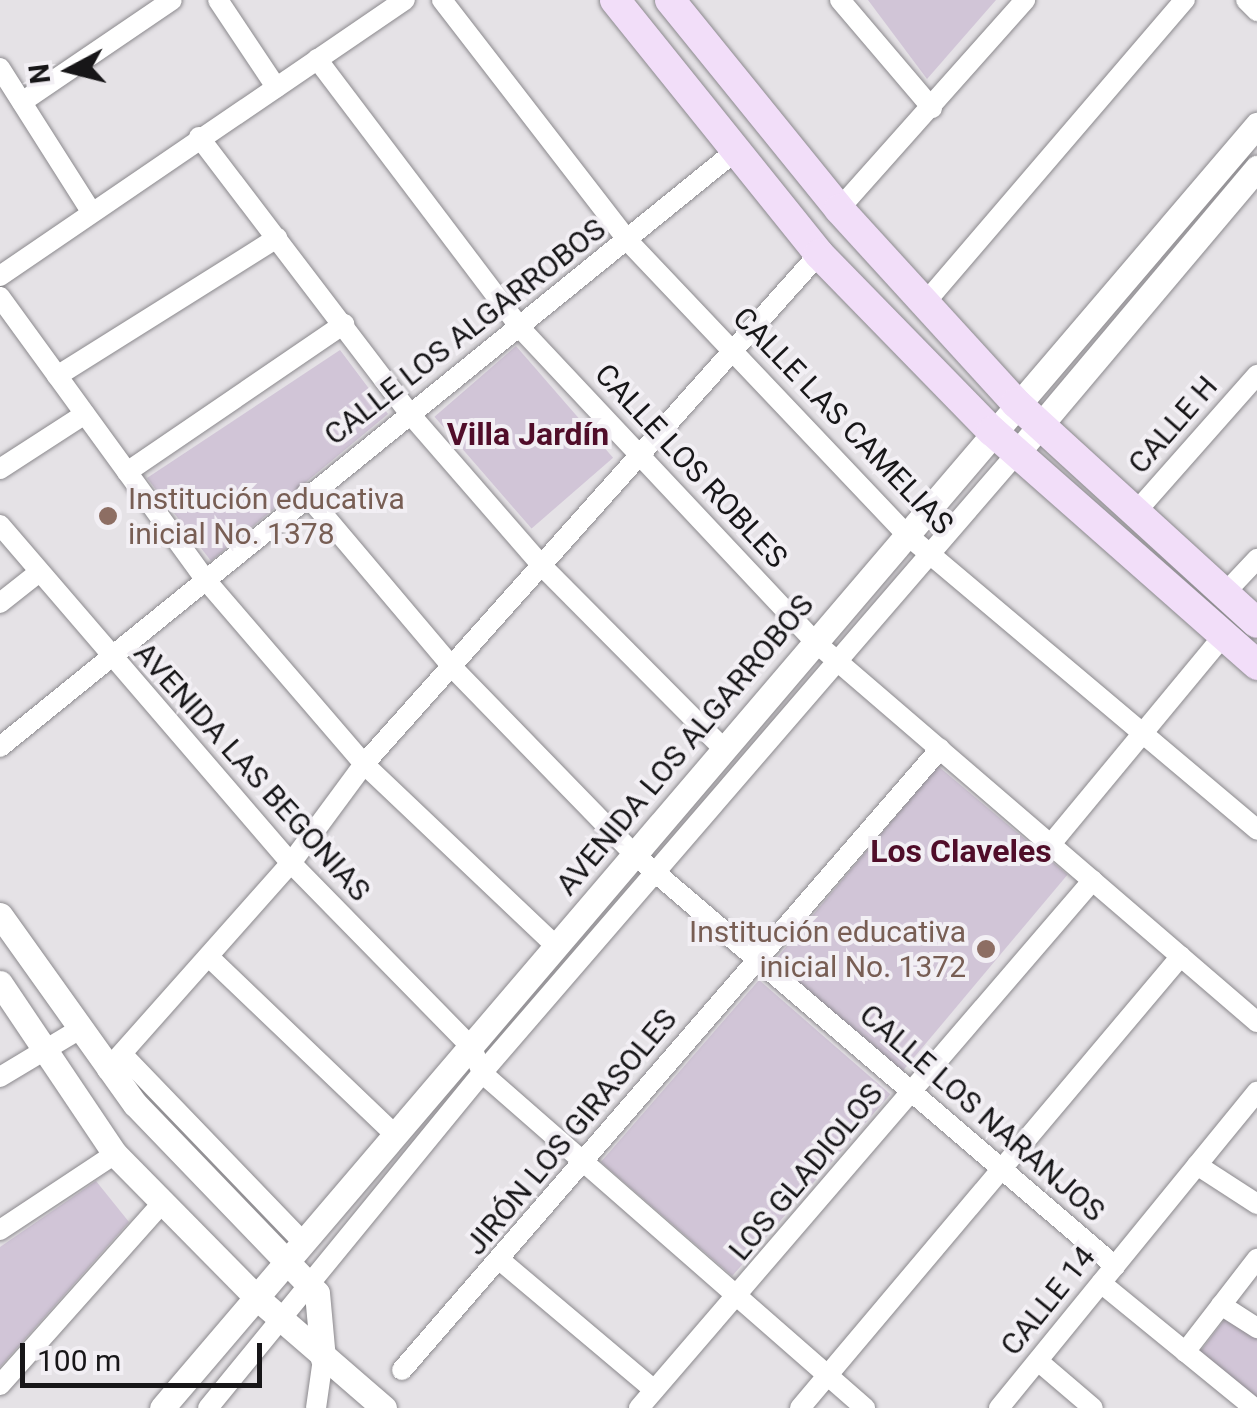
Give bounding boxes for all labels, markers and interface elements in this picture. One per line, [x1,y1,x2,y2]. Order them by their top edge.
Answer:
north arrow [20,20,120,120]
text: N [22,62,57,86]
street label: CALLE LOS ALGARROBOS [317,211,613,453]
street label: CALLE LAS CAMELIAS [725,300,961,542]
street label: CALLE LOS ROBLES [587,357,795,575]
street label: CALLE H [1121,369,1225,481]
district label: Villa Jardín [447,415,609,453]
place label: Institución educativa inicial No. 1378 [128,481,405,552]
marker: Institución educativa inicial No. 1378 [97,505,119,527]
street label: AVENIDA LOS ALGARROBOS [549,587,821,903]
street label: AVENIDA LAS BEGONIAS [126,635,378,909]
district label: Los Claveles [870,832,1052,870]
place label: Institución educativa inicial No. 1372 [689,914,966,984]
marker: Institución educativa inicial No. 1372 [975,938,997,960]
street label: CALLE LOS NARANJOS [852,997,1112,1229]
street label: JIRÓN LOS GIRASOLES [458,1002,684,1262]
street label: LOS GLADIOLOS [722,1076,890,1268]
street label: CALLE 14 [993,1239,1103,1363]
scale bar [25,1323,268,1385]
text: 100 m [37,1343,121,1378]

